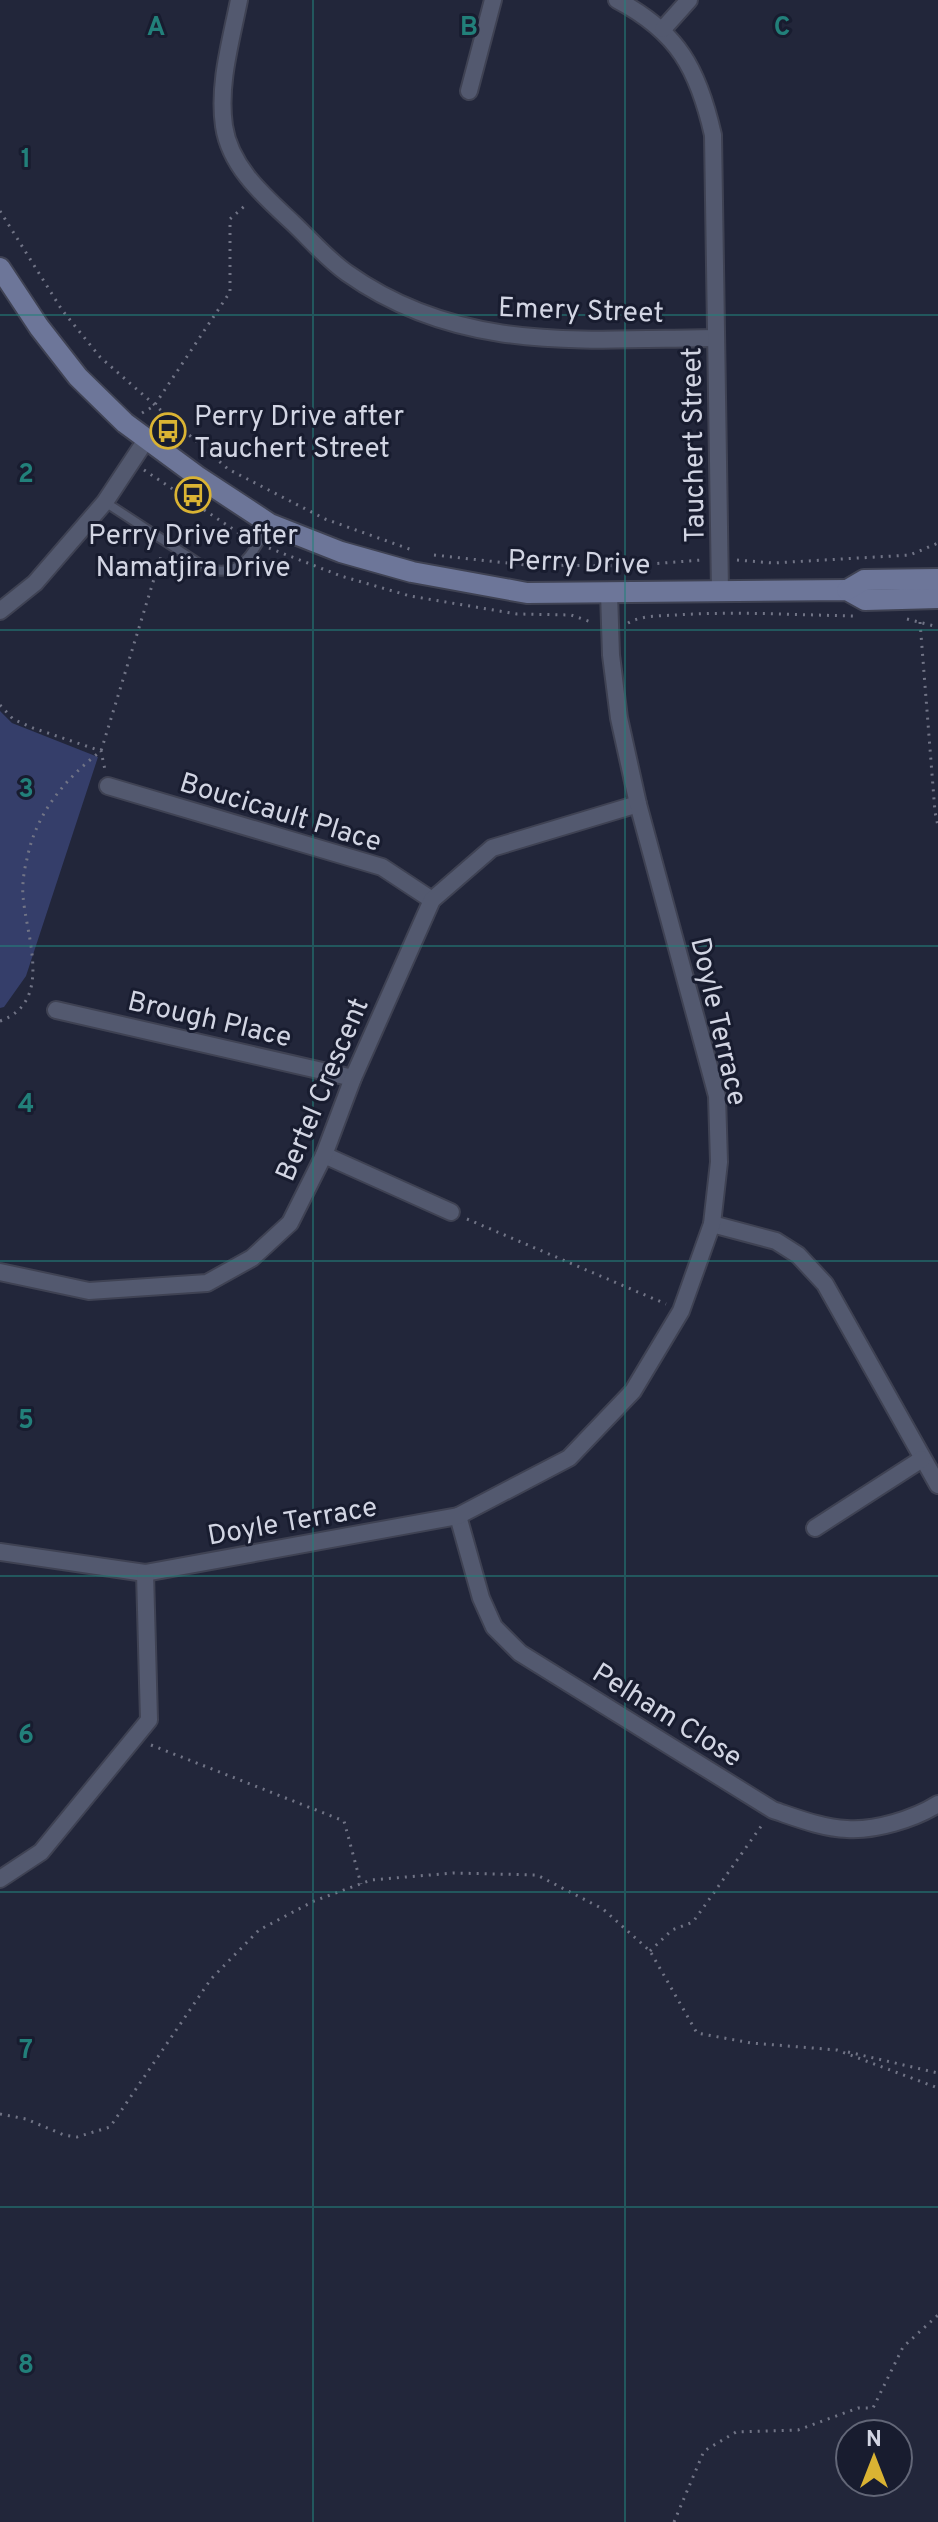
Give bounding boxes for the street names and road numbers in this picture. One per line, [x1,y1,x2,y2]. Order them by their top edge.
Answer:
street label: Emery Street [497,291,664,333]
street label: Tauchert Street [675,347,715,543]
street label: Perry Drive [507,544,651,584]
street label: Boucicault Place [175,766,385,862]
street label: Doyle Terrace [680,934,754,1109]
street label: Brough Place [124,985,295,1057]
street label: Bertel Crescent [269,993,379,1187]
street label: Doyle Terrace [205,1490,380,1556]
street label: Pelham Close [585,1656,748,1777]

